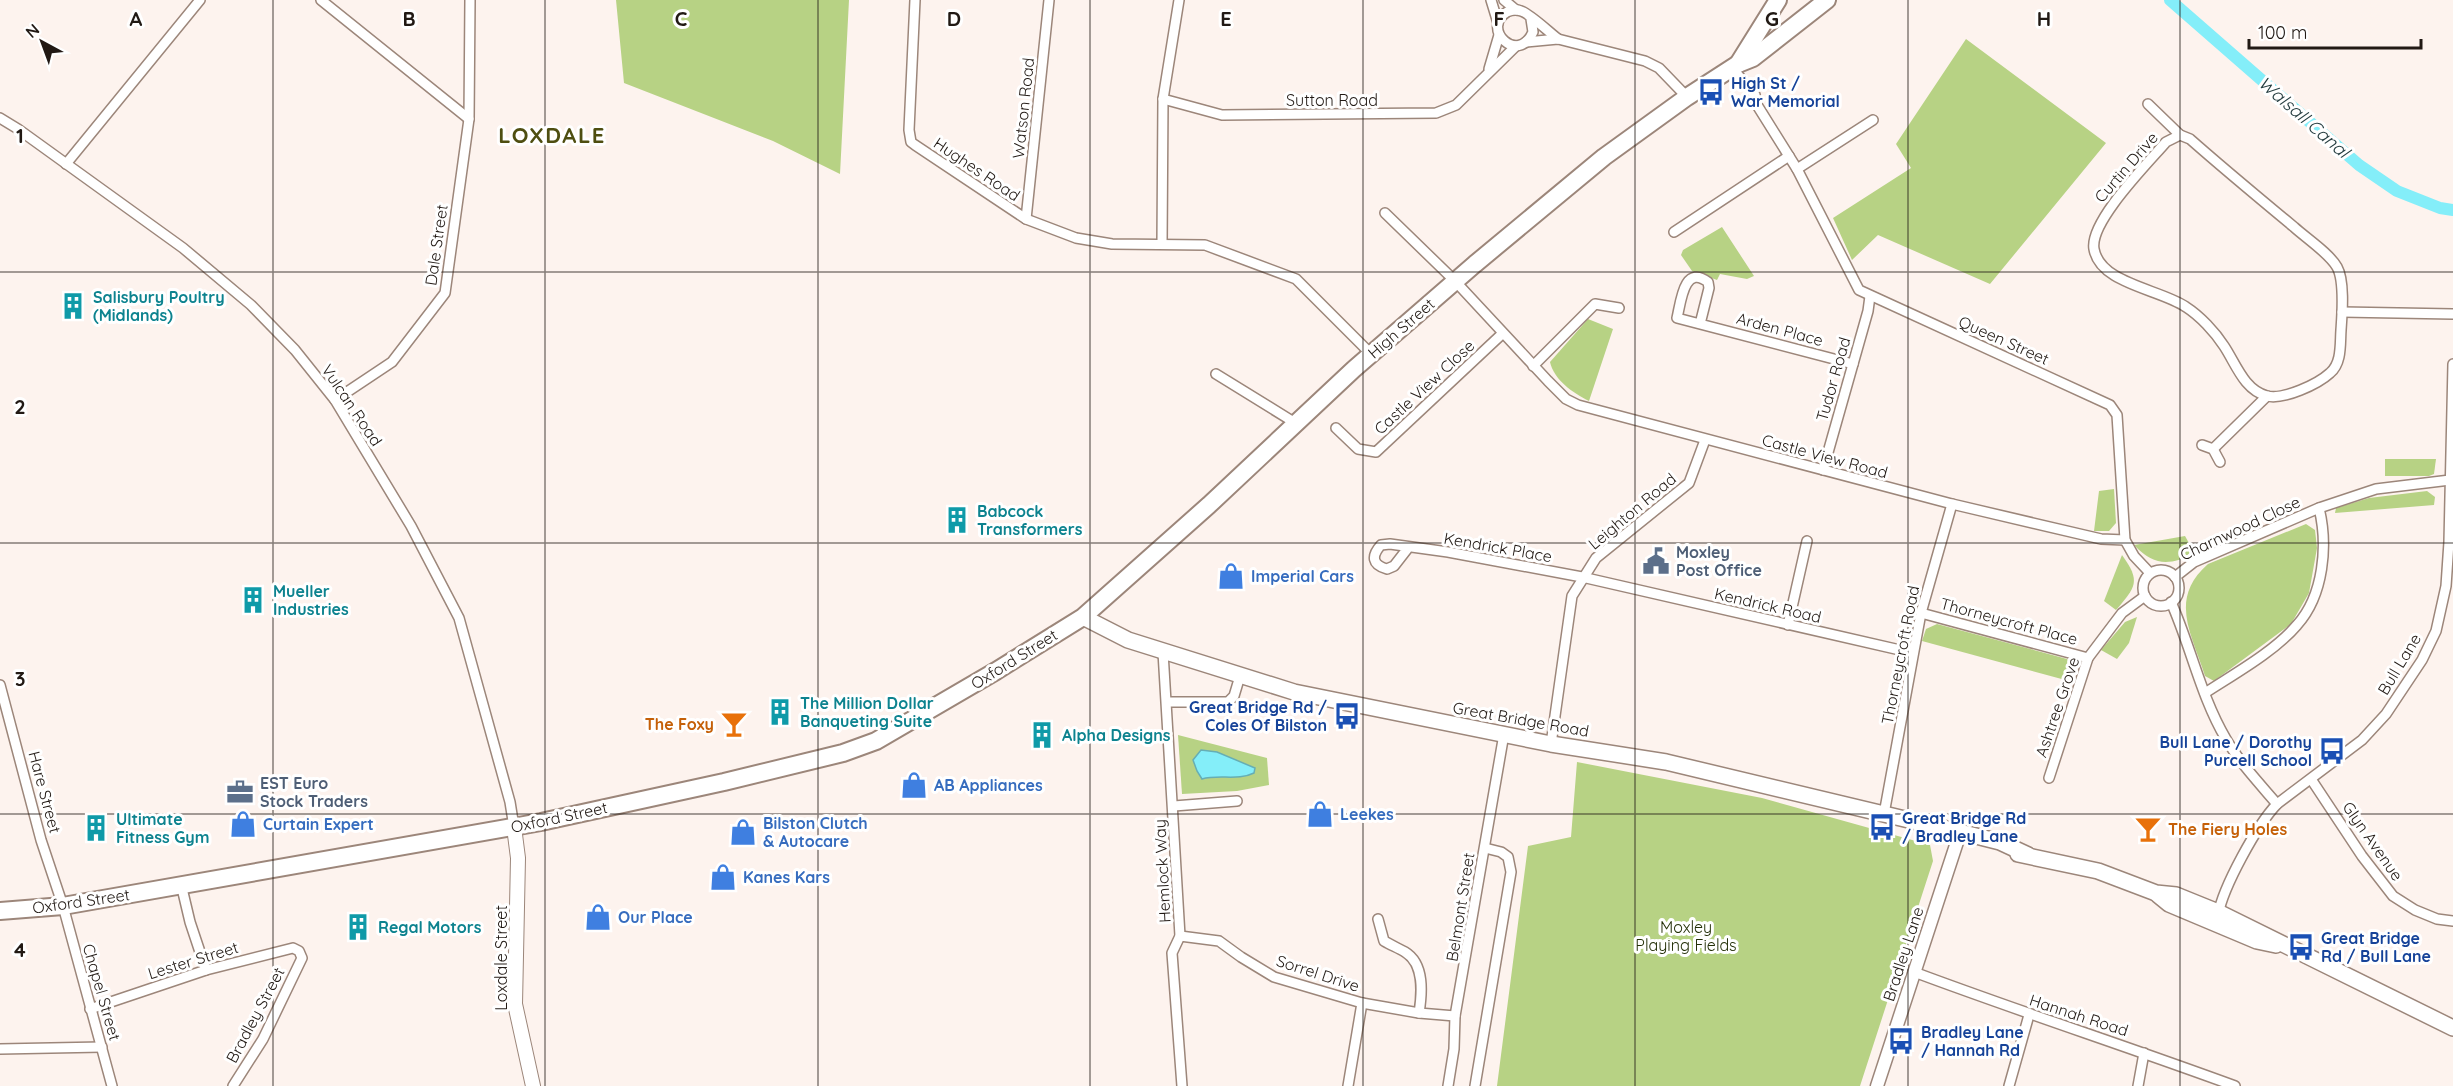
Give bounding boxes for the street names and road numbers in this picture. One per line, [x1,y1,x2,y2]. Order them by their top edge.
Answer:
street label: Watson Road [1008,57,1038,159]
street label: Sutton Road [1286,90,1378,110]
street label: Curtin Drive [2090,128,2162,206]
street label: Hughes Road [930,133,1024,205]
street label: Dale Street [420,203,452,287]
street label: High Street [1363,294,1439,362]
street label: Arden Place [1735,308,1825,350]
street label: Queen Street [1956,311,2052,369]
street label: Castle View Close [1370,335,1478,439]
street label: Tudor Road [1811,335,1855,423]
street label: Vulcan Road [317,360,387,450]
street label: Castle View Road [1760,430,1890,482]
street label: Leighton Road [1584,469,1680,553]
street label: Charnwood Close [2177,491,2303,565]
street label: Kendrick Place [1442,528,1554,566]
street label: Kendrick Road [1713,583,1823,627]
street label: Thorneycroft Road [1877,584,1923,726]
street label: Thorneycroft Place [1938,593,2080,649]
street label: Oxford Street [967,624,1061,694]
street label: Bull Lane [2373,630,2425,698]
street label: Ashtree Grove [2031,654,2083,760]
street label: Great Bridge Road [1451,697,1591,741]
street label: Hare Street [24,749,66,835]
street label: Oxford Street [509,797,609,837]
street label: Glyn Avenue [2338,798,2408,884]
street label: Hemlock Way [1149,819,1175,923]
street label: Belmont Street [1442,851,1478,963]
street label: Oxford Street [31,884,131,918]
street label: Bradley Lane [1878,904,1928,1004]
street label: Loxdale Street [491,905,511,1011]
street label: Lester Street [145,937,241,983]
street label: Chapel Street [79,941,125,1043]
street label: Sorrel Drive [1274,950,1362,996]
street label: Bradley Street [221,964,289,1066]
street label: Hannah Road [2027,990,2131,1040]

